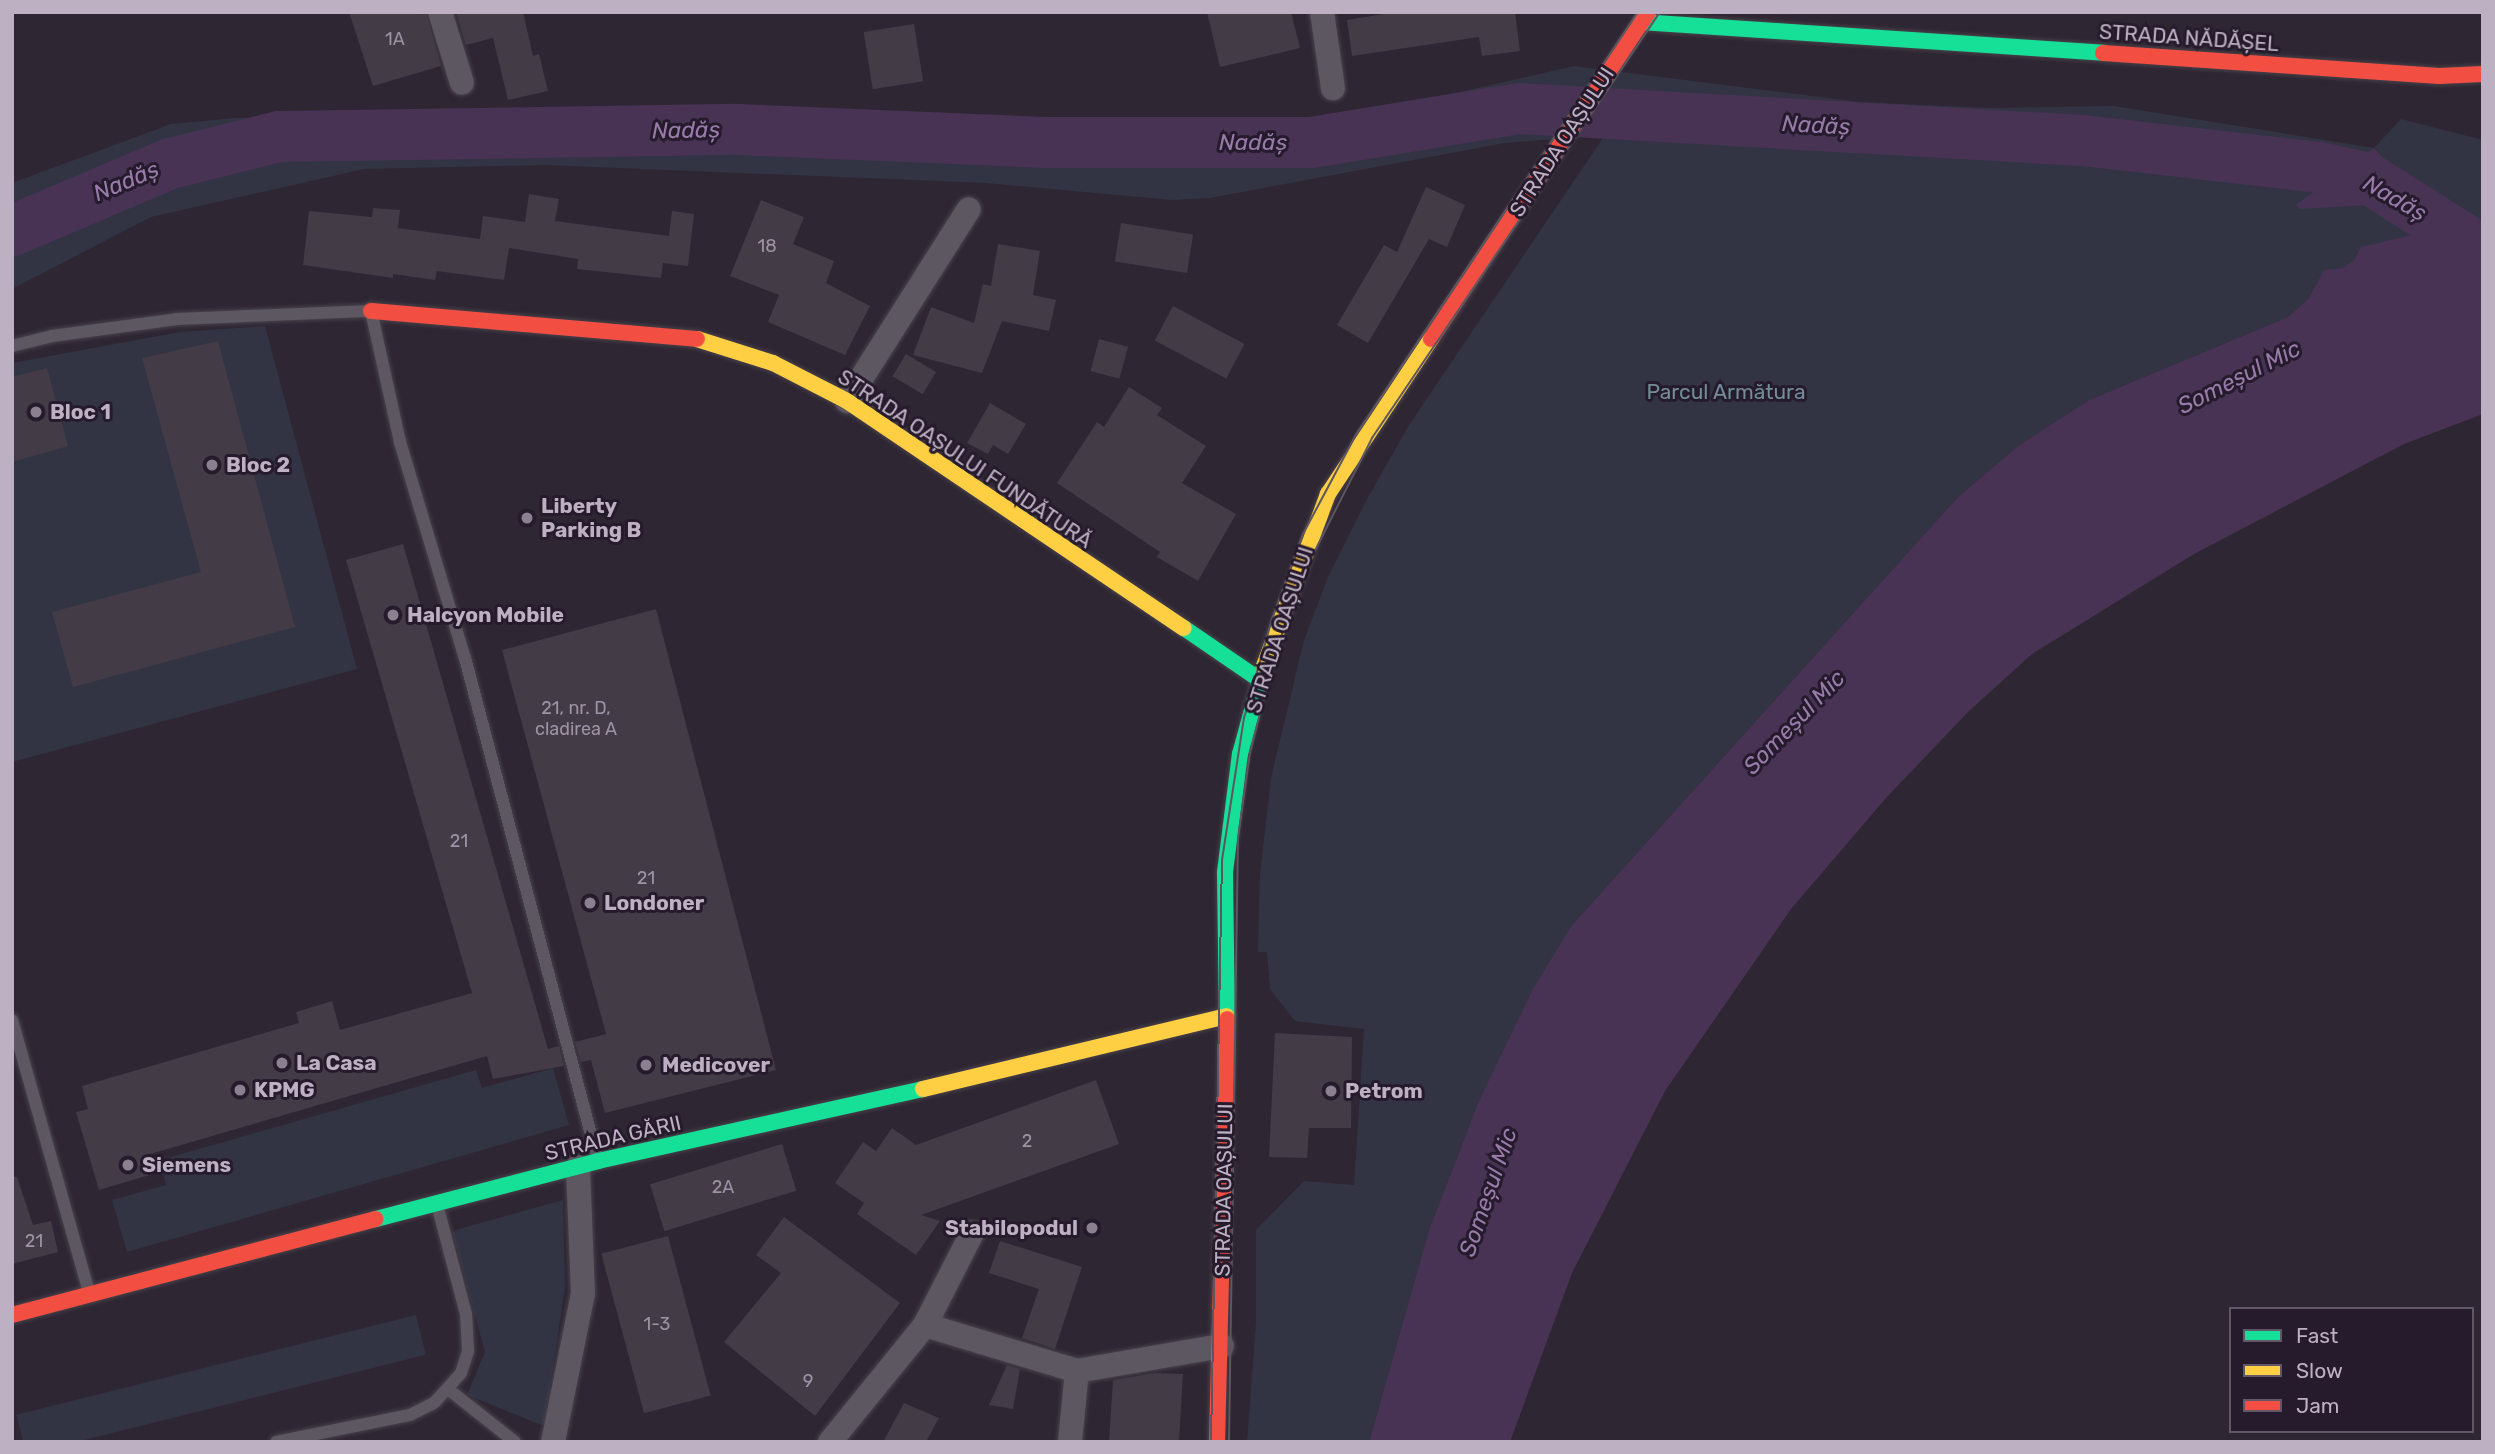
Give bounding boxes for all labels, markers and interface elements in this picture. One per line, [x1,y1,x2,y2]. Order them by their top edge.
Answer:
street label: STRADA NĂDĂȘEL [2098,19,2280,57]
house number: 1A [385,28,405,50]
street label: STRADA OAȘULUI [1504,62,1620,222]
water label: Nadăș [1781,109,1851,141]
water label: Nadăș [652,116,720,144]
water label: Nadăș [1219,128,1287,156]
water label: Nadăș [89,155,163,207]
water label: Nadăș [2358,169,2432,227]
house number: 18 [757,235,777,257]
water label: Someșul Mic [2173,334,2305,420]
street label: STRADA OAȘULUI FUNDĂTURĂ [833,364,1097,554]
park label: Parcul Armătura [1646,379,1806,405]
place label: Bloc 1 [50,399,111,425]
marker: Bloc 1 [28,404,44,420]
place label: Bloc 2 [226,452,290,478]
marker: Bloc 2 [204,457,220,473]
place label: Liberty Parking B [541,493,641,543]
marker: Liberty Parking B [519,510,535,526]
street label: STRADA OAȘULUI [1241,543,1319,717]
place label: Halcyon Mobile [407,602,564,628]
marker: Halcyon Mobile [385,607,401,623]
water label: Someșul Mic [1737,664,1851,780]
house number: 21, nr. D, cladirea A [535,698,617,740]
house number: 21 [450,830,468,852]
house number: 21 [637,867,655,889]
place label: Londoner [604,890,704,916]
marker: Londoner [582,895,598,911]
place label: La Casa [296,1050,377,1076]
place label: Medicover [662,1052,770,1078]
marker: La Casa [274,1055,290,1071]
marker: Medicover [636,1055,656,1075]
place label: KPMG [254,1077,315,1103]
place label: Petrom [1345,1078,1423,1104]
marker: KPMG [232,1082,248,1098]
marker: Petrom [1323,1083,1339,1099]
street label: STRADA OAȘULUI [1210,1103,1238,1277]
street label: STRADA GĂRII [542,1110,684,1166]
water label: Someșul Mic [1453,1124,1523,1260]
house number: 2 [1022,1130,1032,1152]
place label: Siemens [142,1152,231,1178]
marker: Siemens [120,1157,136,1173]
house number: 2A [712,1176,734,1198]
place label: Stabilopodul [945,1215,1078,1241]
marker: Stabilopodul [1084,1220,1100,1236]
house number: 21 [25,1230,43,1252]
legend [2229,1307,2474,1433]
house number: 1-3 [644,1313,670,1335]
text: Fast [2296,1323,2338,1348]
text: Slow [2296,1358,2343,1383]
house number: 9 [803,1370,813,1392]
text: Jam [2296,1393,2340,1418]

